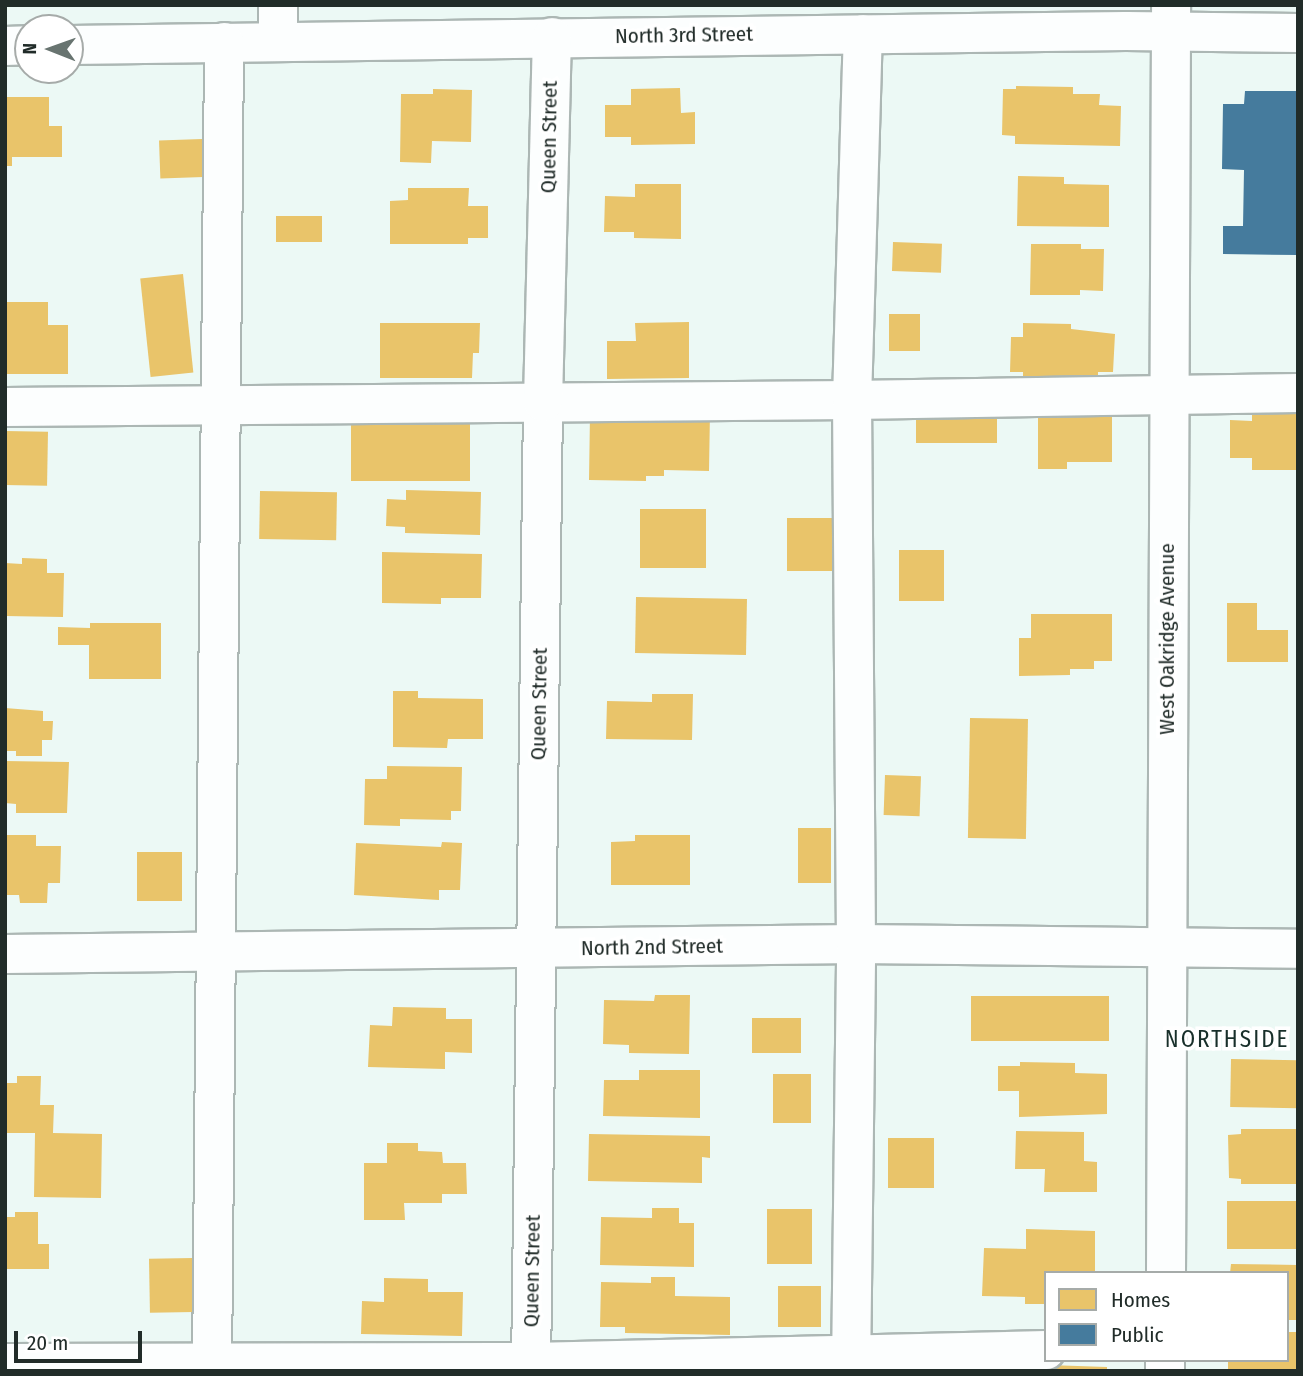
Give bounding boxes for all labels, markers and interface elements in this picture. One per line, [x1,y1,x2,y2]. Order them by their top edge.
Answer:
north arrow [14,14,84,84]
street label: North 3rd Street [615,21,753,49]
text: N [18,43,41,55]
street label: Queen Street [535,81,563,193]
street label: West Oakridge Avenue [1154,543,1180,735]
street label: Queen Street [525,648,553,760]
street label: North 2nd Street [581,933,723,961]
district label: NORTHSIDE [1166,1025,1288,1053]
street label: Queen Street [518,1215,546,1327]
legend [1044,1271,1289,1362]
text: Homes [1111,1287,1170,1313]
scale bar [18,1316,145,1360]
text: Public [1111,1322,1163,1348]
text: 20 m [27,1330,68,1356]

